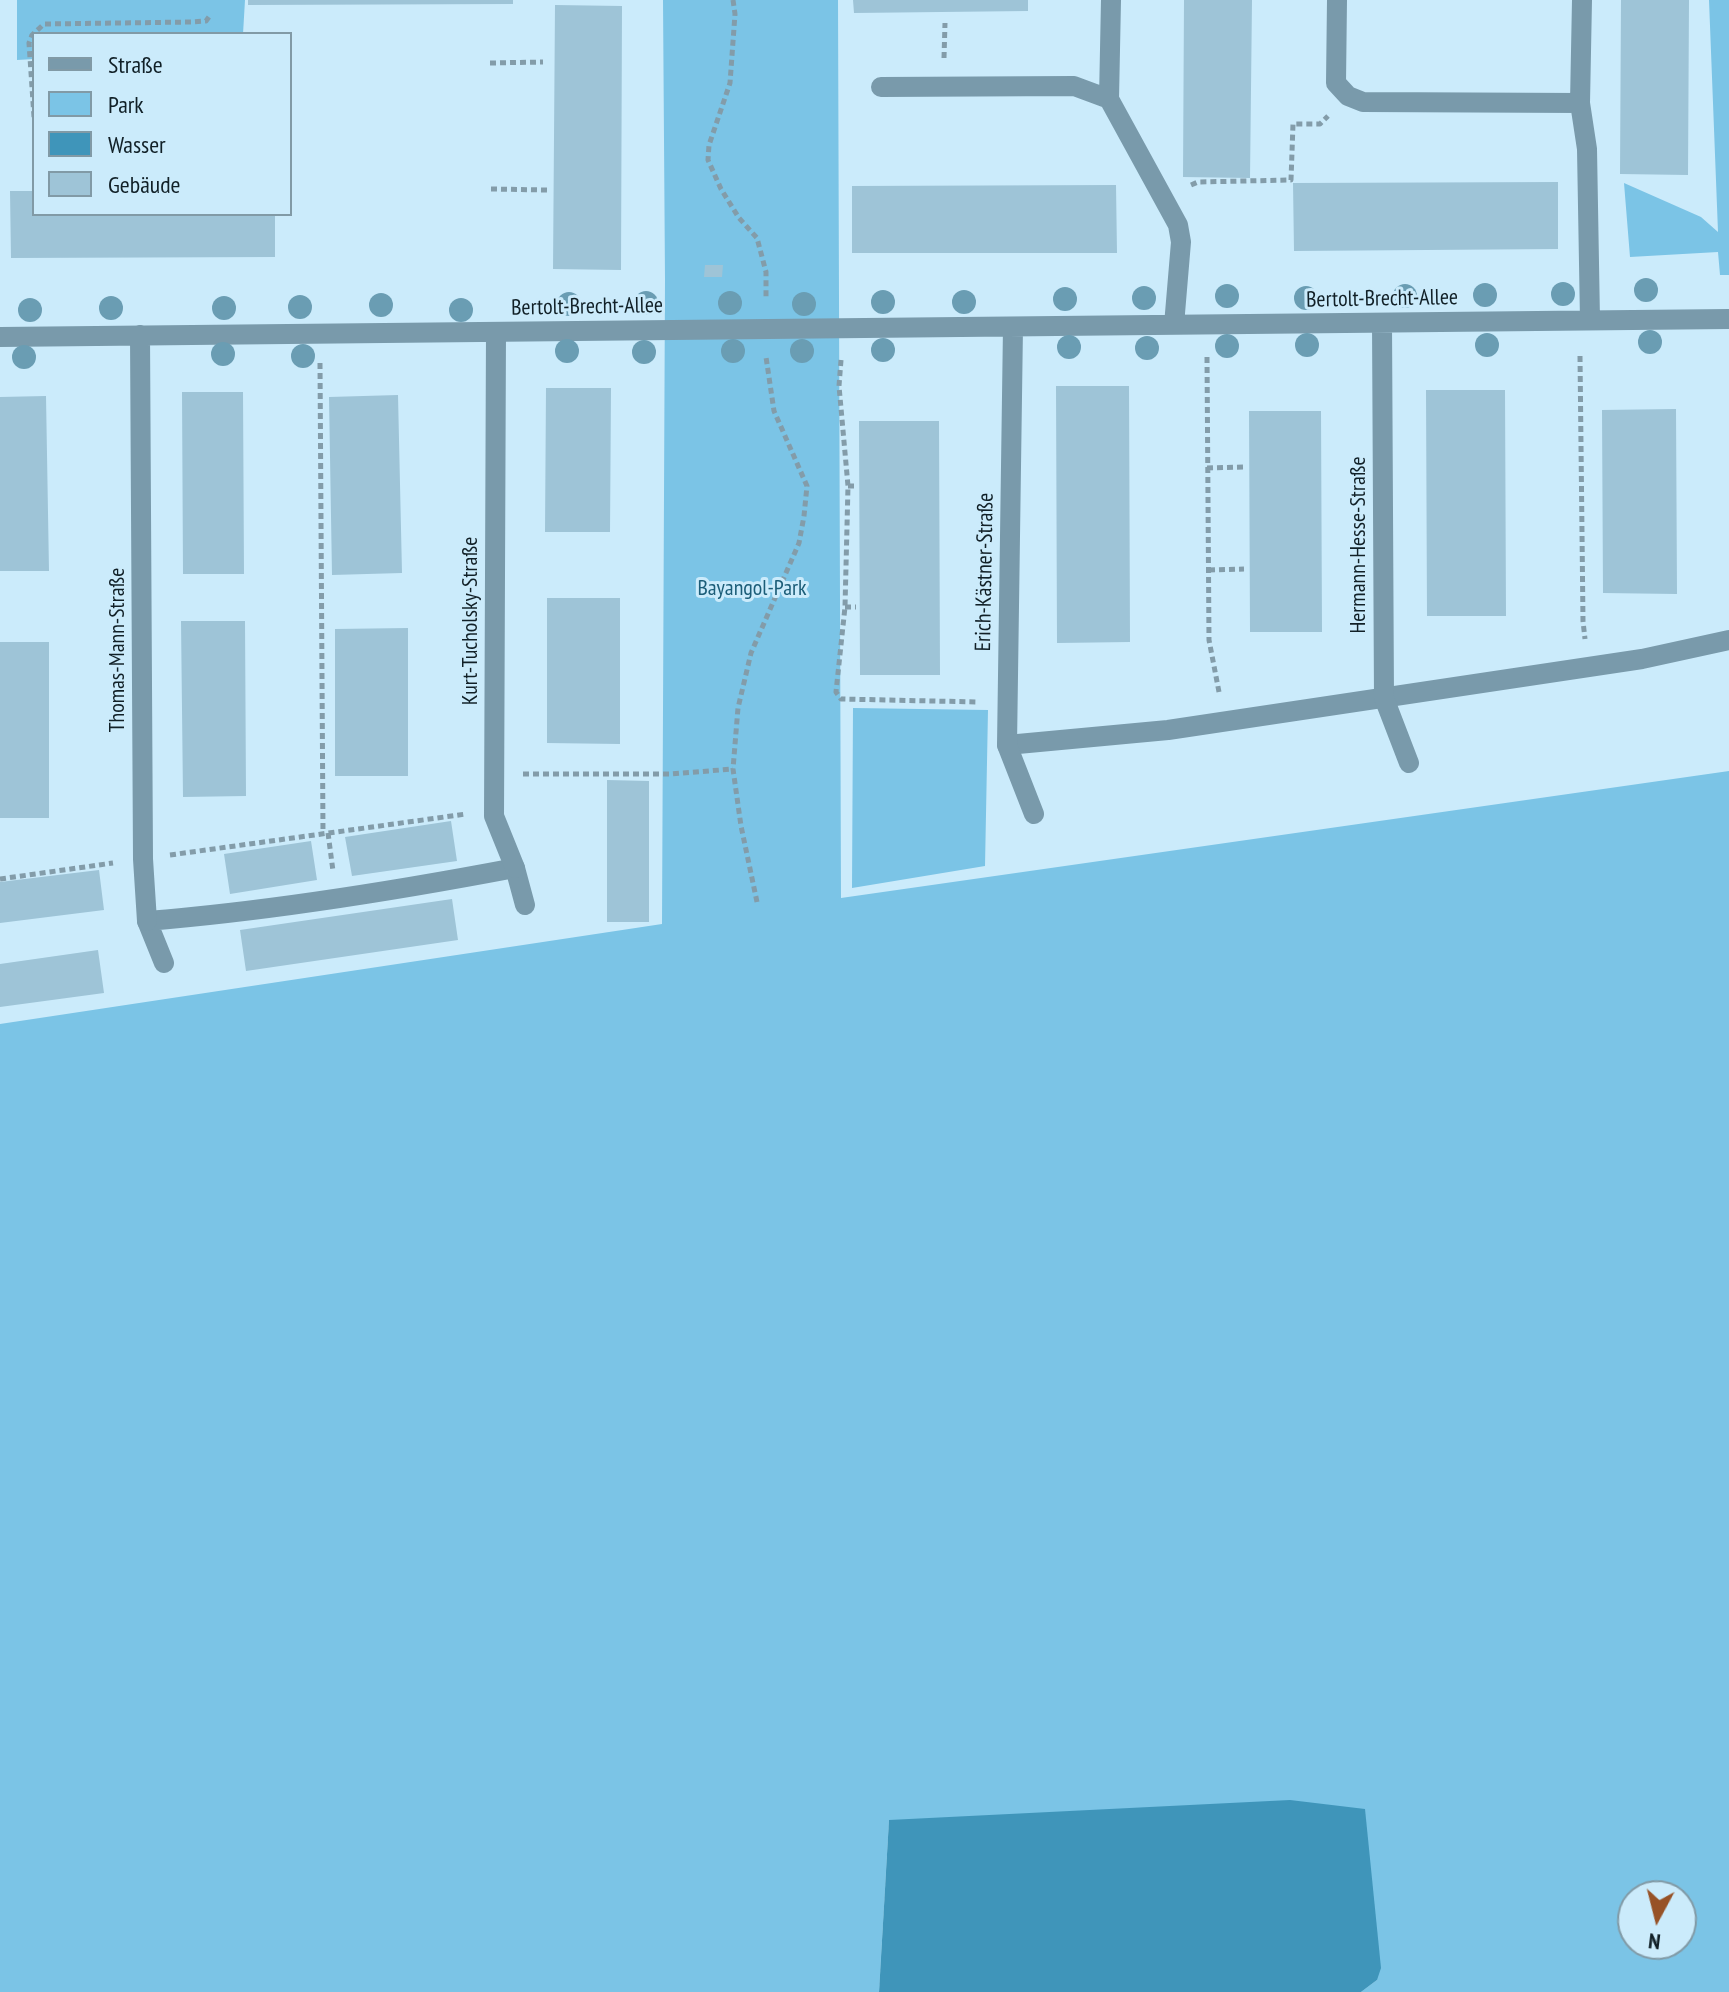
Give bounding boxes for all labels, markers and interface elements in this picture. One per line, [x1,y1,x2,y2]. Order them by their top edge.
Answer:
legend [32,32,292,216]
text: Straße [108,49,163,80]
text: Park [108,89,144,120]
text: Wasser [108,129,166,160]
text: Gebäude [108,169,180,200]
street label: Bertolt-Brecht-Allee [1306,284,1458,314]
street label: Bertolt-Brecht-Allee [511,292,663,322]
street label: Hermann-Hesse-Straße [1346,456,1372,634]
street label: Erich-Kästner-Straße [970,492,1000,652]
street label: Kurt-Tucholsky-Straße [458,537,484,705]
street label: Thomas-Mann-Straße [105,568,131,732]
park label: Bayangol-Park [697,576,807,602]
north arrow [1617,1880,1697,1960]
text: N [1647,1927,1662,1956]

